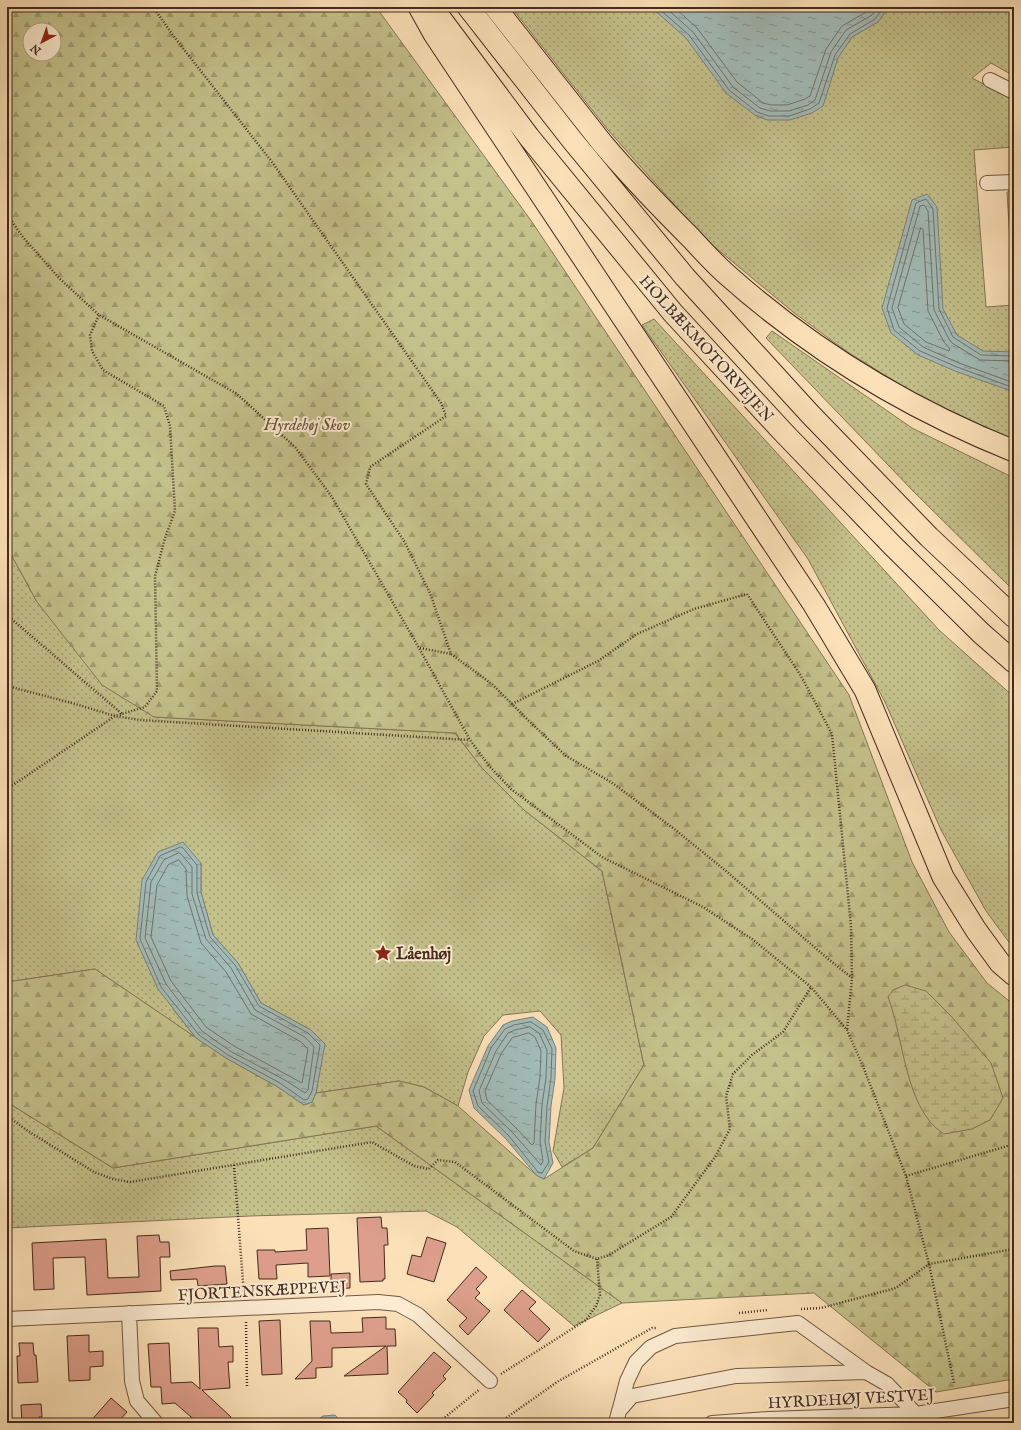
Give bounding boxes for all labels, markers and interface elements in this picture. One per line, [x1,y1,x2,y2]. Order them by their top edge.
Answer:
north arrow [22,22,62,62]
text: N [28,40,45,58]
street label: HOLBÆKMOTORVEJEN [634,272,777,427]
park label: Hyrdehøj Skov [263,416,350,436]
place icon: Låenhøj [373,943,393,963]
place label: Låenhøj [396,945,451,965]
street label: FJORTENSKÆPPEVEJ [177,1278,347,1306]
street label: HYRDEHØJ VESTVEJ [767,1386,935,1414]

